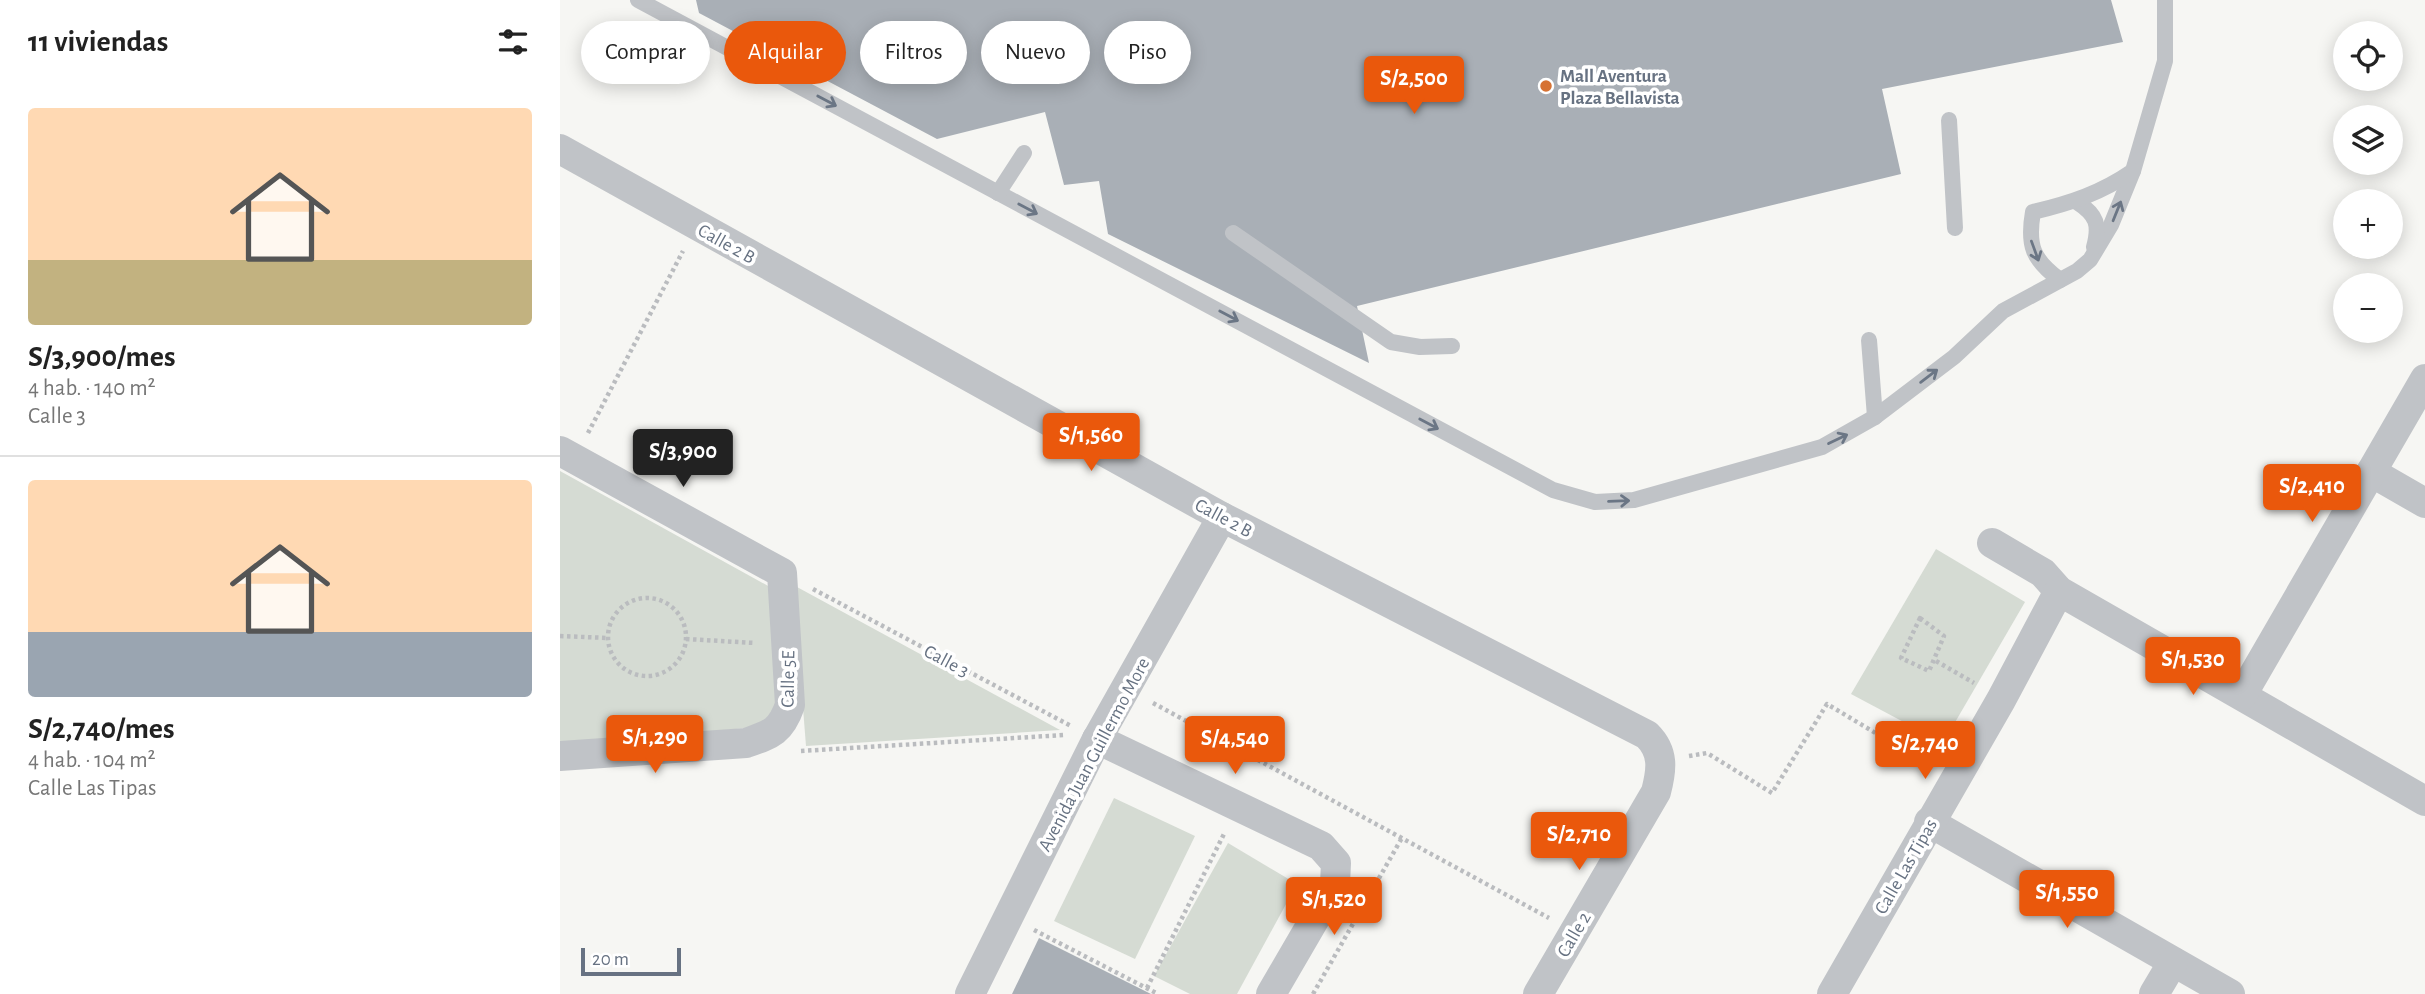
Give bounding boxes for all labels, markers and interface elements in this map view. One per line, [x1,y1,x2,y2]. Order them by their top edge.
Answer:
chip: Comprar [581,21,710,84]
chip: Alquilar [724,21,846,84]
chip: Filtros [860,21,967,84]
chip: Nuevo [981,21,1090,84]
chip: Piso [1104,21,1191,84]
map controls [2333,21,2403,343]
button: locate [2333,21,2403,91]
icon: filters [494,23,532,61]
text: 11 viviendas [28,27,168,57]
pin: S/2,500 [1349,57,1479,116]
text: S/2,500 [1380,67,1448,90]
place label: Mall Aventura Plaza Bellavista [1560,67,1680,108]
marker: Mall Aventura Plaza Bellavista [1538,78,1554,94]
one-way arrow [817,95,837,109]
button: layers [2333,105,2403,175]
icon: home [217,154,343,280]
button: + [2333,189,2403,259]
one-way arrow [2111,201,2124,223]
one-way arrow [1017,203,1038,216]
street label: Calle 2 B [695,221,758,268]
one-way arrow [2030,239,2042,261]
button: − [2333,273,2403,343]
one-way arrow [1218,309,1238,323]
text: S/3,900/mes [28,342,175,372]
one-way arrow [1919,368,1938,383]
text: 4 hab. · 140 m² [28,377,156,400]
text: Calle 3 [28,405,86,428]
pin: S/1,560 [1026,414,1156,473]
one-way arrow [1418,417,1439,431]
text: S/1,560 [1059,424,1123,447]
pin: S/3,900 [618,430,748,489]
one-way arrow [1827,432,1848,446]
text: S/3,900 [649,440,717,463]
pin: S/2,410 [2247,464,2377,524]
text: S/2,410 [2279,475,2345,498]
one-way arrow [1607,494,1630,507]
street label: Calle 2 B [1191,495,1255,541]
icon: home [217,526,343,652]
pin: S/1,530 [2128,638,2258,697]
street label: Calle 3 [921,642,972,681]
text: S/1,530 [2161,648,2225,671]
street label: Calle 5E [779,650,798,708]
street label: Avenida Juan Guillermo More [1035,655,1153,855]
text: S/2,740/mes [28,714,175,744]
pin: S/1,290 [590,716,720,775]
pin: S/4,540 [1170,716,1300,776]
pin: S/2,740 [1860,722,1990,781]
text: S/1,290 [622,726,688,749]
text: S/4,540 [1201,727,1269,750]
text: S/2,740 [1891,732,1959,755]
text: 4 hab. · 104 m² [28,749,156,772]
text: Calle Las Tipas [28,777,157,800]
pin: S/2,710 [1514,812,1644,872]
street label: Calle Las Tipas [1872,816,1941,917]
text: S/2,710 [1547,823,1611,846]
pin: S/1,550 [2002,870,2132,930]
pin: S/1,520 [1269,878,1399,937]
text: S/1,550 [2035,881,2099,904]
text: S/1,520 [1302,888,1366,911]
street label: Calle 2 [1554,909,1595,961]
scale bar [581,945,681,977]
text: 20 m [592,950,629,969]

